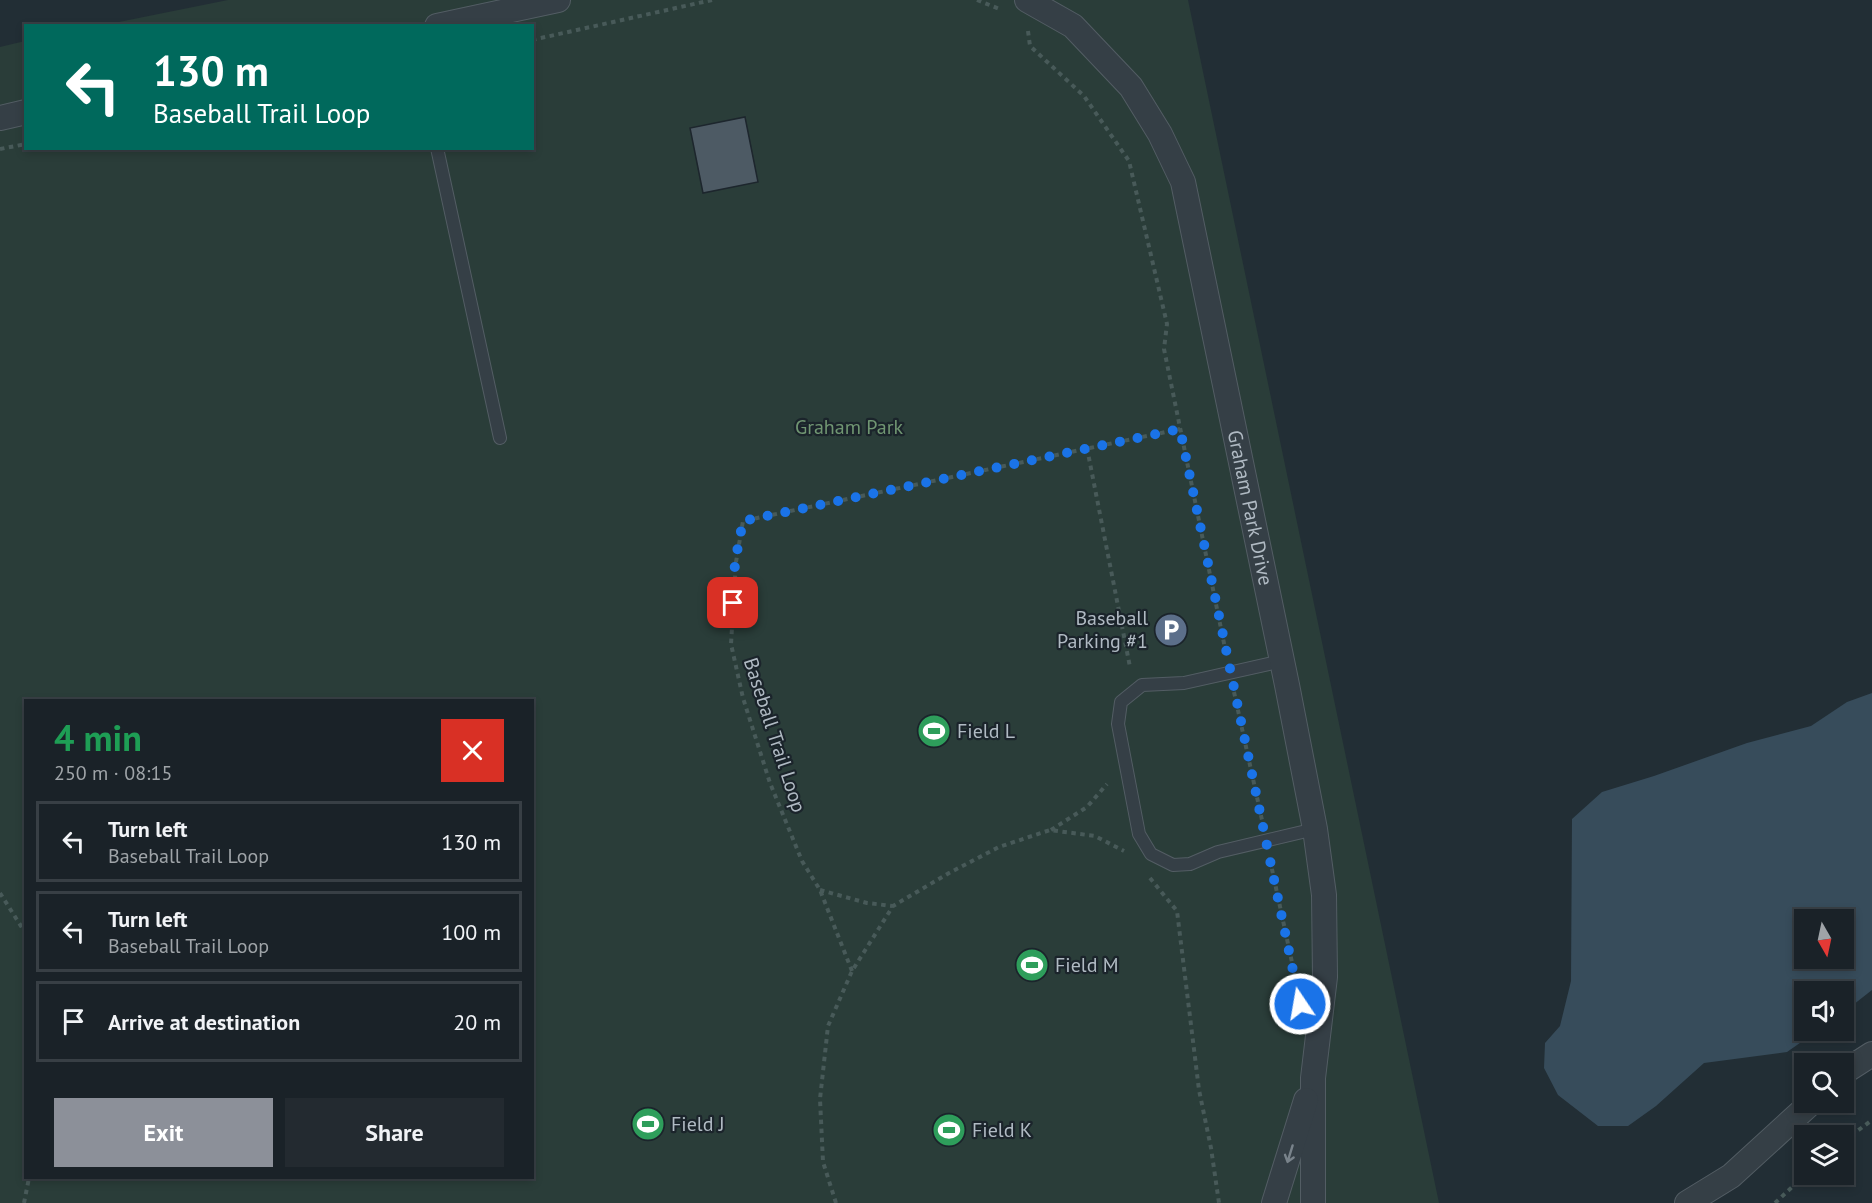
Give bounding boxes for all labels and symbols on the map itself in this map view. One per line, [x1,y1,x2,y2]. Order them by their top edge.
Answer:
park label: Graham Park [795,414,904,440]
street label: Graham Park Drive [1222,428,1279,588]
pin [707,577,758,628]
place label: Baseball Parking #1 [1057,605,1148,654]
parking icon: Baseball Parking #1 [1153,612,1189,648]
street label: Baseball Trail Loop [738,654,812,816]
sports icon: Field L [916,713,952,749]
place label: Field L [957,718,1015,744]
north arrow [1794,909,1854,969]
sports icon: Field M [1014,947,1050,983]
place label: Field M [1055,952,1119,978]
position arrow [1268,972,1332,1036]
sports icon: Field J [630,1106,666,1142]
place label: Field J [671,1111,725,1137]
sports icon: Field K [931,1112,967,1148]
place label: Field K [972,1117,1032,1143]
one-way arrow [1283,1144,1294,1163]

